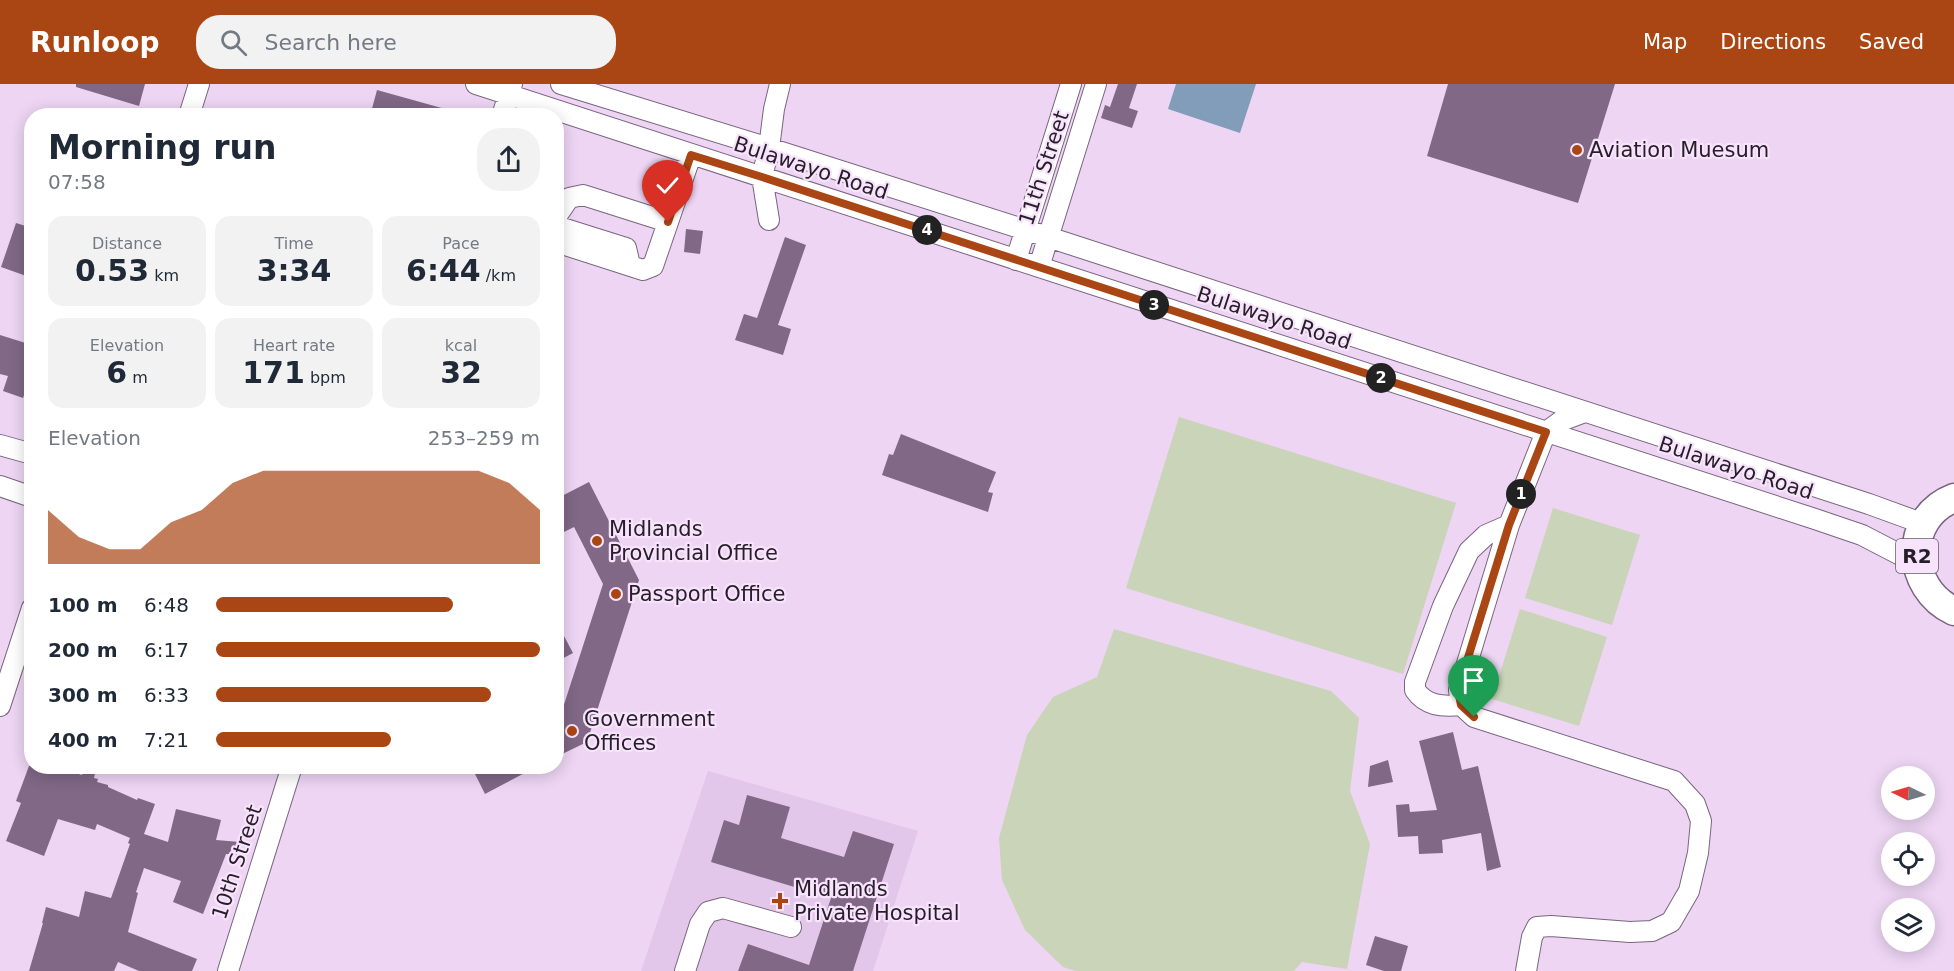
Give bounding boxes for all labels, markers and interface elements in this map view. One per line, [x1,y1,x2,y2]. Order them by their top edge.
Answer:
search box [196,15,616,69]
text: Runloop [30,26,160,59]
icon: search [217,26,250,59]
text: Search here [265,30,397,55]
text: Map [1643,30,1687,54]
text: Directions [1720,30,1826,54]
text: Saved [1859,30,1924,54]
street label: 11th Street [1014,108,1074,228]
text: Morning run [48,128,276,167]
button: share [477,128,540,191]
street label: Bulawayo Road [731,132,891,204]
place label: Aviation Muesum [1589,138,1769,162]
marker: Aviation Muesum [1570,143,1584,157]
pin [642,160,693,222]
icon: check [651,169,684,202]
text: 07:58 [48,170,106,194]
pin: 4 [912,215,942,245]
text: 4 [921,220,933,239]
text: Distance [92,234,162,253]
text: Time [274,234,314,253]
text: Pace [442,234,480,253]
text: 0.53 [75,253,149,288]
text: 3:34 [257,253,331,288]
text: 6:44 [406,253,481,288]
text: km [149,266,179,285]
text: /km [481,266,516,285]
street label: Bulawayo Road [1194,282,1354,354]
pin: 3 [1139,290,1169,320]
text: 3 [1148,295,1160,314]
text: Elevation [90,336,164,355]
text: Heart rate [253,336,335,355]
text: kcal [445,336,477,355]
text: 6 [106,355,127,390]
text: 171 [242,355,305,390]
text: 32 [440,355,482,390]
pin: 2 [1366,363,1396,393]
text: m [127,368,148,387]
text: bpm [305,368,346,387]
text: 2 [1375,368,1387,387]
text: Elevation [48,426,141,450]
text: 253–259 m [428,426,540,450]
street label: Bulawayo Road [1656,432,1816,504]
pin: 1 [1506,479,1536,509]
text: 1 [1515,484,1527,503]
place label: Midlands Provincial Office [609,517,778,565]
marker: Midlands Provincial Office [590,534,604,548]
road number: R2 [1896,539,1938,573]
place label: Passport Office [628,582,786,606]
marker: Passport Office [609,587,623,601]
text: 100 m [48,593,118,617]
text: 6:48 [144,593,189,617]
text: 200 m [48,638,118,662]
text: 6:17 [144,638,189,662]
pin [1448,655,1499,717]
icon: arrive [1457,664,1490,697]
text: 300 m [48,683,118,707]
text: 6:33 [144,683,189,707]
place label: Government Offices [584,707,715,755]
marker: Government Offices [565,724,579,738]
text: 400 m [48,728,118,752]
text: 7:21 [144,728,189,752]
north arrow [1881,766,1935,820]
map controls [1881,766,1935,952]
street label: 10th Street [207,802,267,922]
button: locate [1881,832,1935,886]
place label: Midlands Private Hospital [794,877,960,925]
marker: Midlands Private Hospital [771,892,789,910]
button: layers [1881,898,1935,952]

